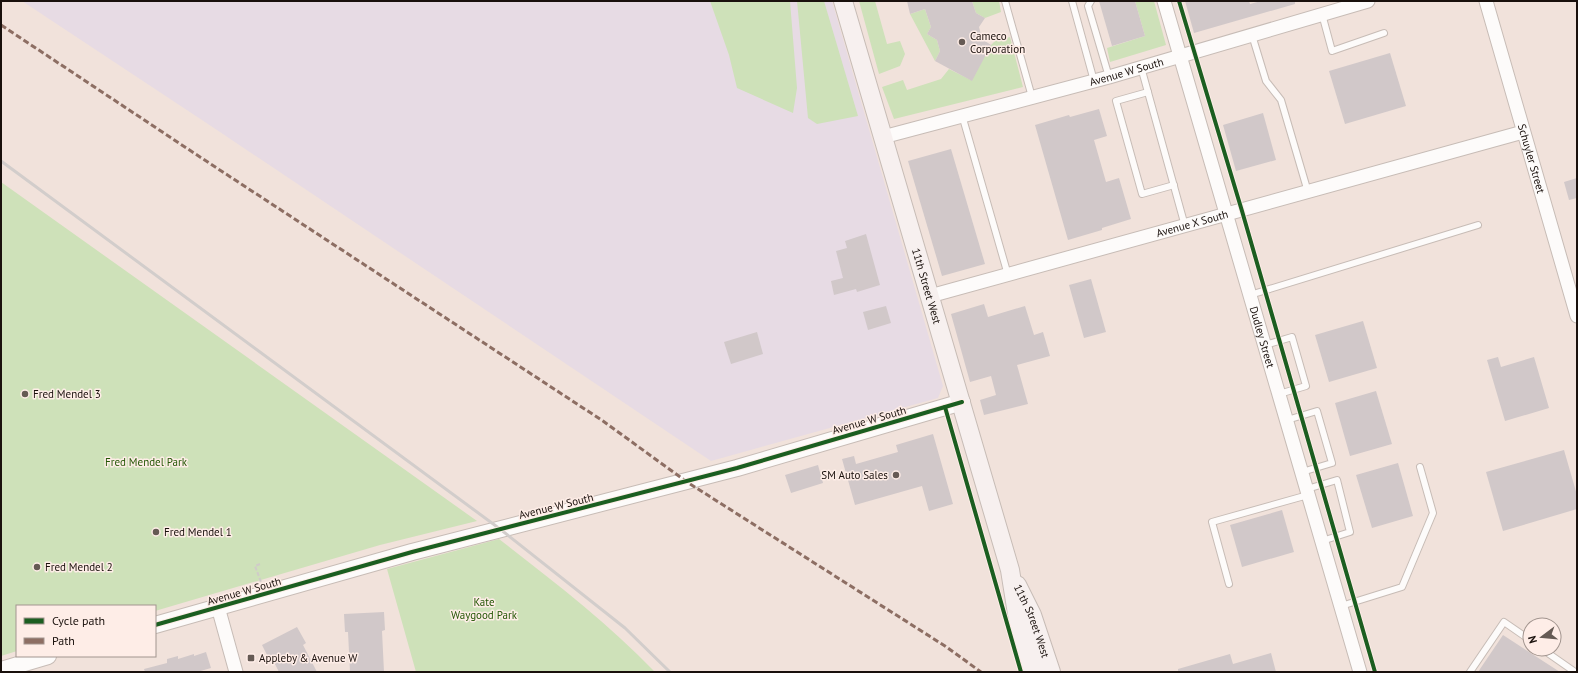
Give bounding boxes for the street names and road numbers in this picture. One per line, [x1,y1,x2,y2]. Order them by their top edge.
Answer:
street label: Avenue W South [1088,54,1165,89]
street label: Schuyler Street [1515,122,1548,195]
street label: Avenue X South [1155,207,1230,240]
street label: 11th Street West [909,246,944,326]
street label: Dudley Street [1247,305,1278,370]
street label: Avenue W South [830,403,908,437]
street label: Avenue W South [517,490,595,522]
street label: Avenue W South [205,574,283,608]
street label: 11th Street West [1011,582,1053,660]

